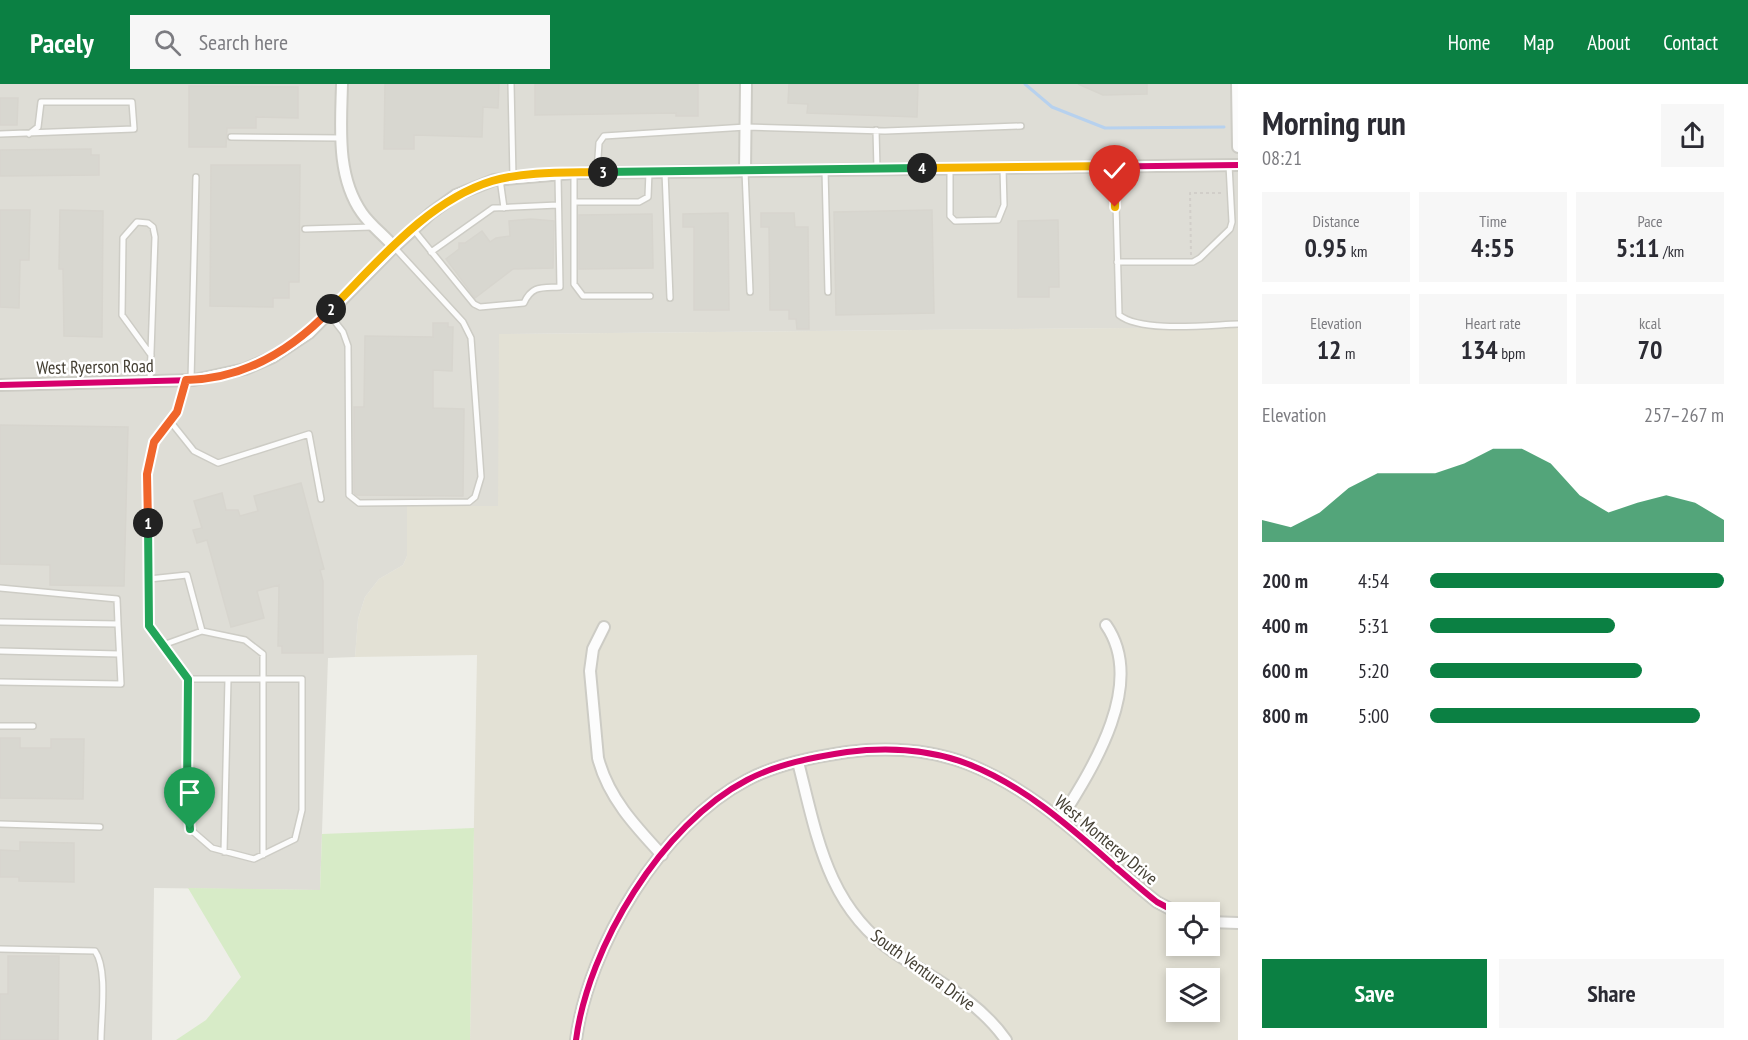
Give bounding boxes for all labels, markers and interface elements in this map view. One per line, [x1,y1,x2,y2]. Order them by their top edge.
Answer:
search box [130,15,550,69]
text: Pacely [30,24,94,61]
icon: search [151,26,184,59]
text: Search here [199,28,288,56]
text: Home [1448,29,1490,56]
text: Map [1523,29,1554,56]
text: About [1587,29,1630,56]
text: Contact [1663,29,1718,56]
text: Morning run [1262,101,1406,144]
button: share [1661,104,1724,167]
pin [1089,145,1140,207]
text: 08:21 [1262,145,1302,171]
pin: 4 [907,153,937,183]
icon: check [1098,154,1131,187]
pin: 3 [588,157,618,187]
text: 4 [918,158,926,178]
text: 3 [599,162,607,182]
text: Distance [1312,211,1360,231]
text: Time [1479,211,1507,231]
text: Pace [1637,211,1663,231]
text: 0.95 [1305,231,1347,264]
text: 4:55 [1471,231,1515,264]
text: 5:11 [1616,231,1660,264]
text: km [1347,241,1367,261]
text: /km [1660,241,1684,261]
pin: 2 [316,294,346,324]
text: 2 [327,299,335,319]
text: Elevation [1310,313,1362,333]
text: Heart rate [1465,313,1521,333]
text: kcal [1639,313,1661,333]
text: 12 [1317,333,1342,366]
text: 134 [1460,333,1498,366]
text: 70 [1638,333,1662,366]
text: m [1342,343,1355,363]
text: bpm [1498,343,1526,363]
street label: West Ryerson Road [36,354,154,379]
text: Elevation [1262,402,1326,428]
text: 257–267 m [1644,402,1724,428]
pin: 1 [133,508,163,538]
text: 1 [144,513,152,533]
text: 200 m [1262,568,1308,594]
text: 4:54 [1358,568,1389,594]
text: 400 m [1262,613,1308,639]
text: 5:31 [1358,613,1389,639]
text: 600 m [1262,658,1308,684]
text: 5:20 [1358,658,1389,684]
text: 800 m [1262,703,1308,729]
text: 5:00 [1358,703,1389,729]
pin [164,767,215,829]
icon: arrive [173,776,206,809]
street label: West Monterey Drive [1050,790,1163,890]
map controls [1166,902,1220,1022]
button: locate [1166,902,1220,956]
street label: South Ventura Drive [866,924,980,1015]
button: Save [1262,959,1487,1028]
button: Share [1499,959,1724,1028]
button: layers [1166,968,1220,1022]

